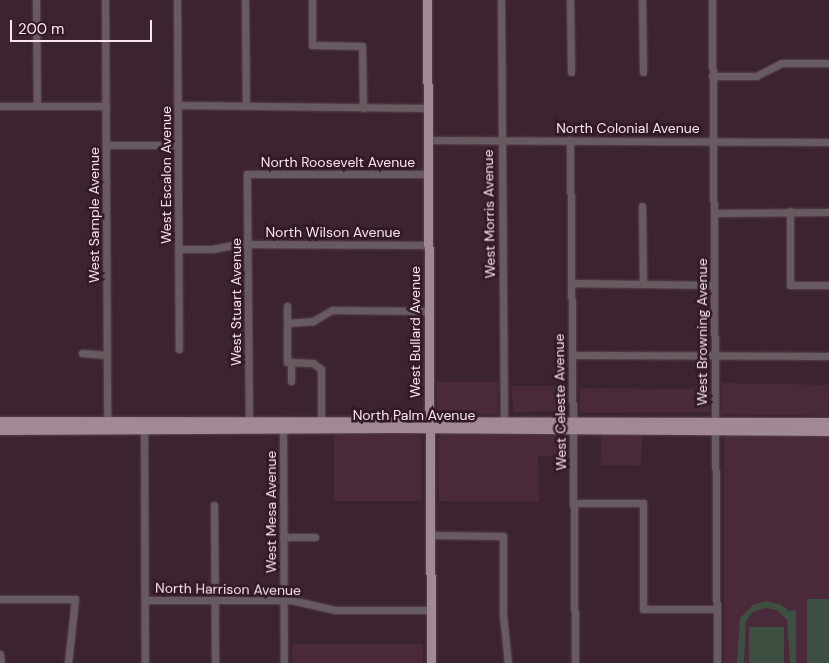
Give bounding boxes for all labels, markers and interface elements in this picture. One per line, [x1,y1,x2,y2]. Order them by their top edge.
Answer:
scale bar [12,10,155,42]
text: 200 m [18,19,64,39]
street label: West Escalon Avenue [158,106,174,244]
street label: North Colonial Avenue [556,120,700,136]
street label: West Sample Avenue [86,147,102,283]
street label: West Morris Avenue [479,149,499,279]
street label: North Roosevelt Avenue [261,154,415,170]
street label: North Wilson Avenue [265,224,401,240]
street label: West Stuart Avenue [228,238,244,366]
street label: West Browning Avenue [694,258,710,406]
street label: West Bullard Avenue [407,266,423,398]
street label: West Celeste Avenue [550,333,570,471]
street label: North Palm Avenue [353,407,475,423]
street label: West Mesa Avenue [263,451,279,573]
street label: North Harrison Avenue [155,579,301,599]

